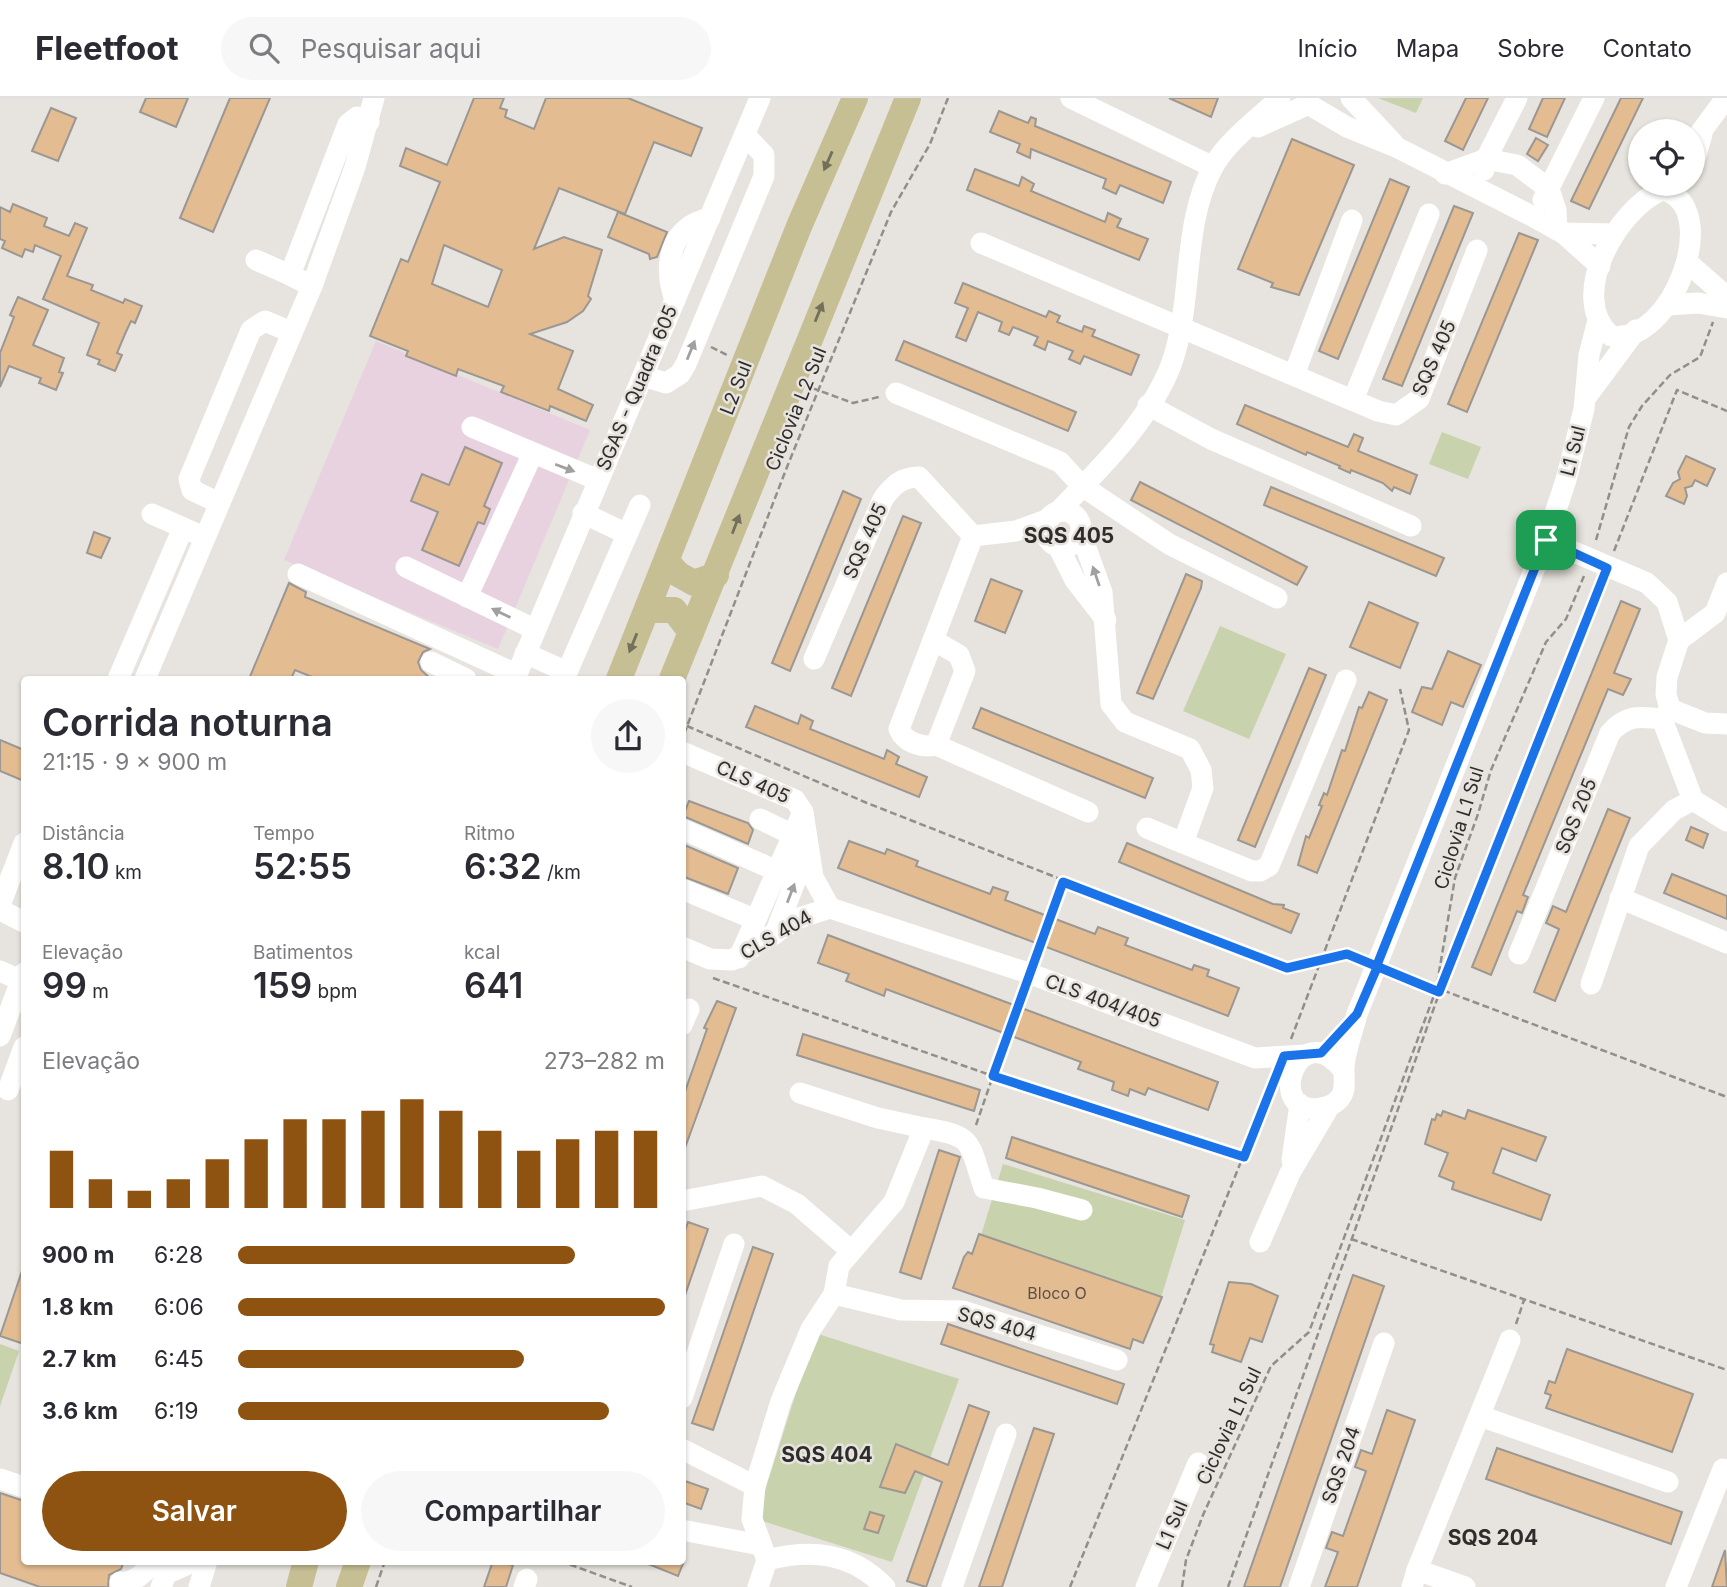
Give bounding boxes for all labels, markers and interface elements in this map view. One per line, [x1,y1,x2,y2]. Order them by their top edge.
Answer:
search box [221,17,711,80]
text: Fleetfoot [35,28,179,68]
icon: search [245,29,283,67]
text: Pesquisar aqui [301,33,481,64]
text: Início [1297,34,1358,63]
text: Mapa [1396,34,1459,63]
text: Sobre [1497,34,1564,63]
text: Contato [1602,34,1692,63]
map controls [1628,119,1705,196]
button: locate [1628,119,1705,196]
one-way arrow [822,150,833,171]
street label: SGAS - Quadra 605 [592,302,682,474]
one-way arrow [814,302,825,323]
street label: SQS 405 [1407,317,1461,399]
one-way arrow [686,340,697,361]
street label: Ciclovia L2 Sul [761,344,831,474]
street label: L2 Sul [715,358,757,418]
street label: L1 Sul [1556,423,1590,479]
one-way arrow [554,462,575,473]
street label: SQS 405 [838,500,892,582]
pin [1516,510,1576,570]
one-way arrow [730,513,741,534]
icon: arrive [1527,521,1565,559]
district label: SQS 405 [1024,523,1114,548]
one-way arrow [1090,566,1101,587]
one-way arrow [491,607,511,619]
one-way arrow [628,633,639,654]
text: Corrida noturna [42,699,333,745]
button: share [591,699,665,773]
text: 21:15 · 9 × 900 m [42,748,227,776]
street label: CLS 405 [713,756,793,808]
street label: Ciclovia L1 Sul [1429,764,1489,892]
street label: SQS 205 [1550,775,1602,857]
text: Distância [42,822,125,845]
text: Tempo [253,822,315,845]
text: Ritmo [464,822,515,845]
text: 8.10 [42,845,110,887]
text: 52:55 [253,845,352,887]
text: 6:32 [464,845,542,887]
text: km [110,861,142,884]
text: /km [542,861,581,884]
one-way arrow [785,882,796,903]
street label: CLS 404 [736,905,816,965]
text: Elevação [42,941,123,964]
text: Batimentos [253,941,353,964]
text: kcal [464,941,500,964]
text: 99 [42,964,87,1006]
text: 159 [253,964,312,1006]
text: 641 [464,964,523,1006]
street label: CLS 404/405 [1042,969,1164,1033]
text: m [87,980,109,1003]
text: bpm [312,980,357,1003]
text: Elevação [42,1047,140,1075]
text: 273–282 m [544,1047,665,1075]
text: 900 m [42,1241,114,1269]
text: 6:28 [154,1241,203,1269]
house number: Bloco O [1027,1283,1087,1303]
text: 1.8 km [42,1293,114,1321]
text: 6:06 [154,1293,204,1321]
street label: SQS 404 [955,1302,1039,1346]
text: 2.7 km [42,1345,117,1373]
text: 6:45 [154,1345,204,1373]
street label: Ciclovia L1 Sul [1192,1363,1266,1489]
text: 3.6 km [42,1397,118,1425]
text: 6:19 [154,1397,199,1425]
street label: SQS 204 [1317,1423,1365,1507]
district label: SQS 404 [781,1442,873,1467]
button: Salvar [42,1471,347,1551]
button: Compartilhar [361,1471,665,1551]
street label: L1 Sul [1151,1497,1193,1553]
district label: SQS 204 [1448,1525,1538,1550]

